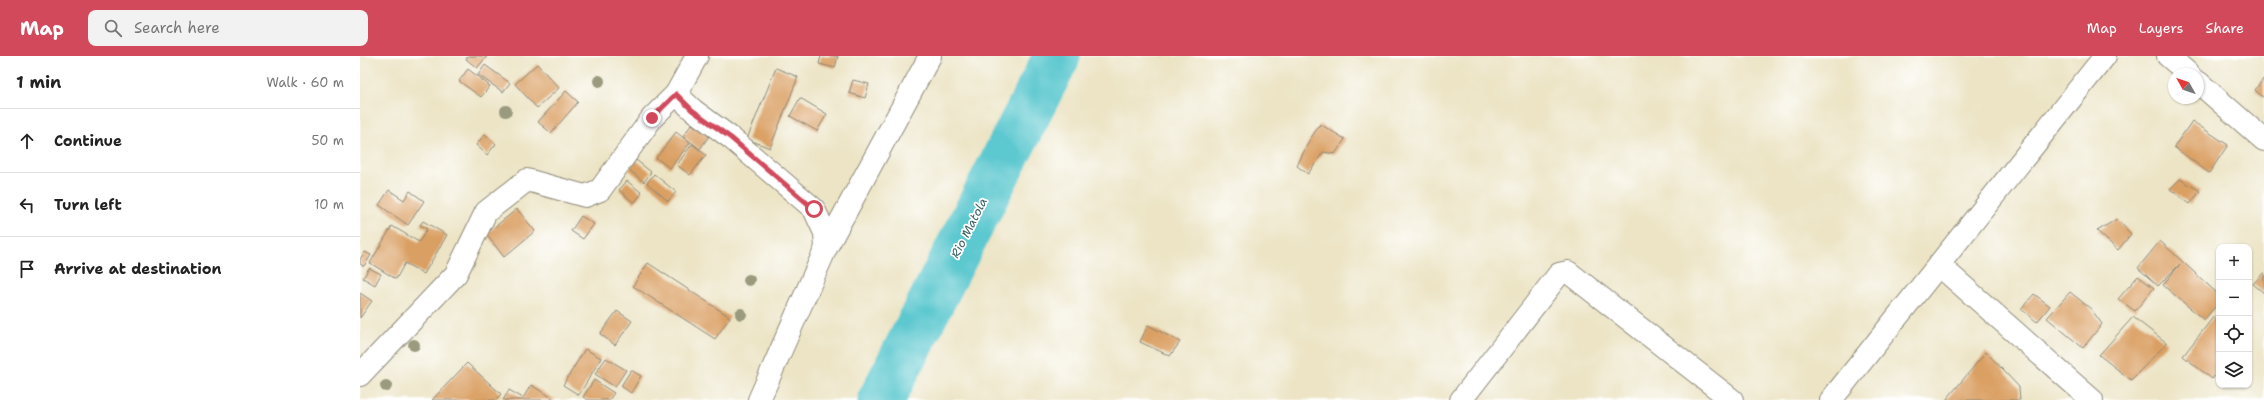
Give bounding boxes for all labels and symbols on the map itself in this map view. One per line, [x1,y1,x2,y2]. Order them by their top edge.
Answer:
north arrow [2168,68,2204,104]
route end [643,109,661,127]
water label: Rio Matola [947,195,991,261]
route start [805,200,823,218]

